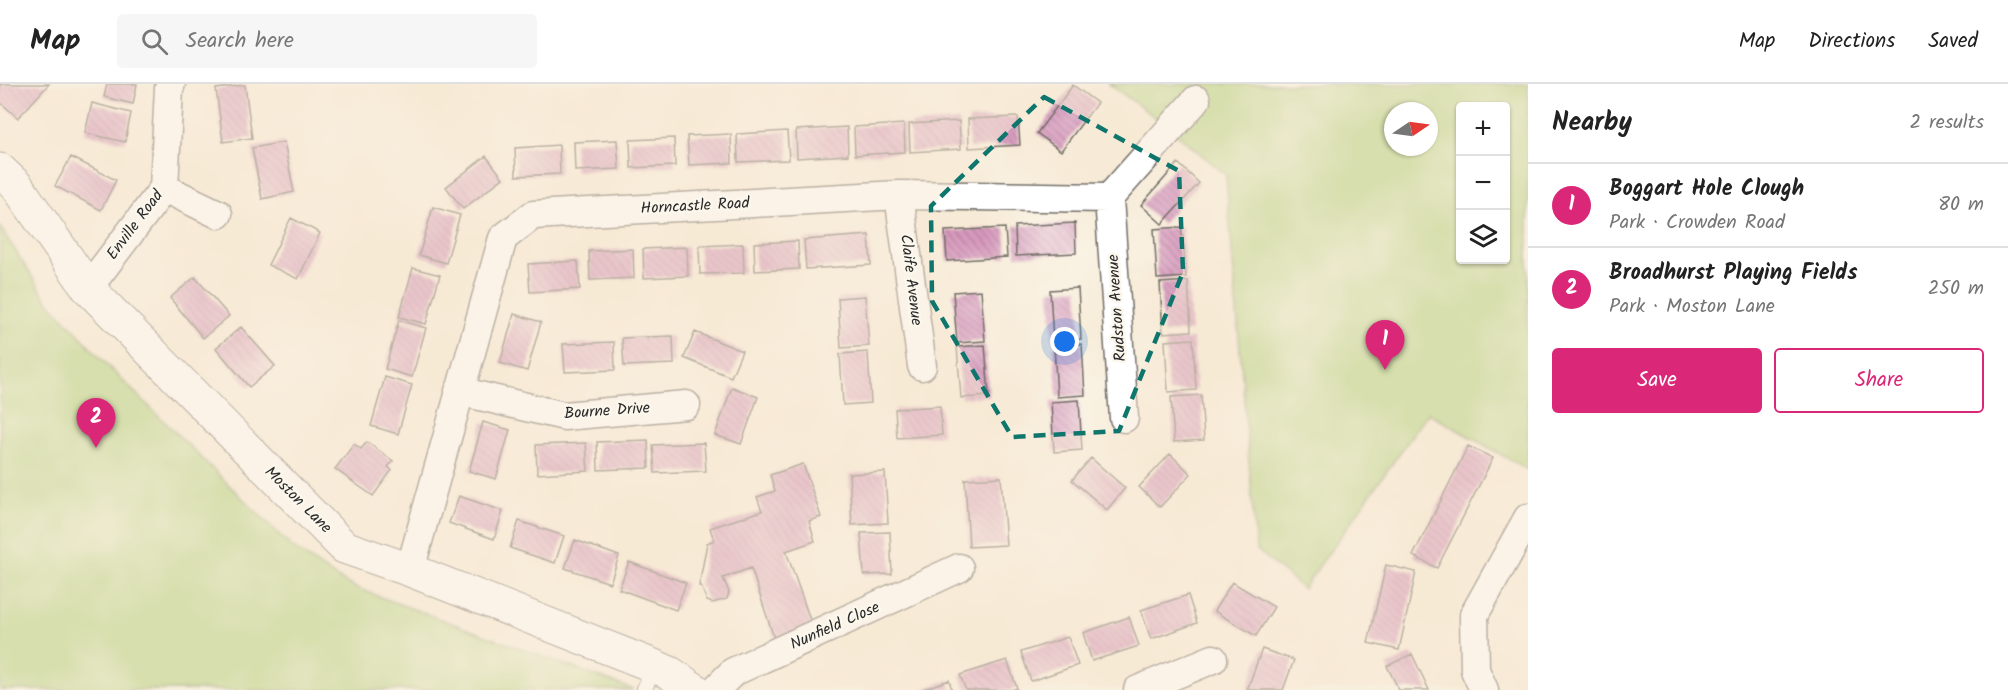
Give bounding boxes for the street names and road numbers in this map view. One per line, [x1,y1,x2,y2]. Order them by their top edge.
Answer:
street label: Enville Road [100,184,170,265]
street label: Horncastle Road [640,191,751,221]
street label: Claife Avenue [893,233,929,327]
street label: Rudston Avenue [1101,254,1133,362]
street label: Bourne Drive [563,396,651,426]
street label: Moston Lane [258,460,338,540]
street label: Nunfield Close [786,595,884,657]

